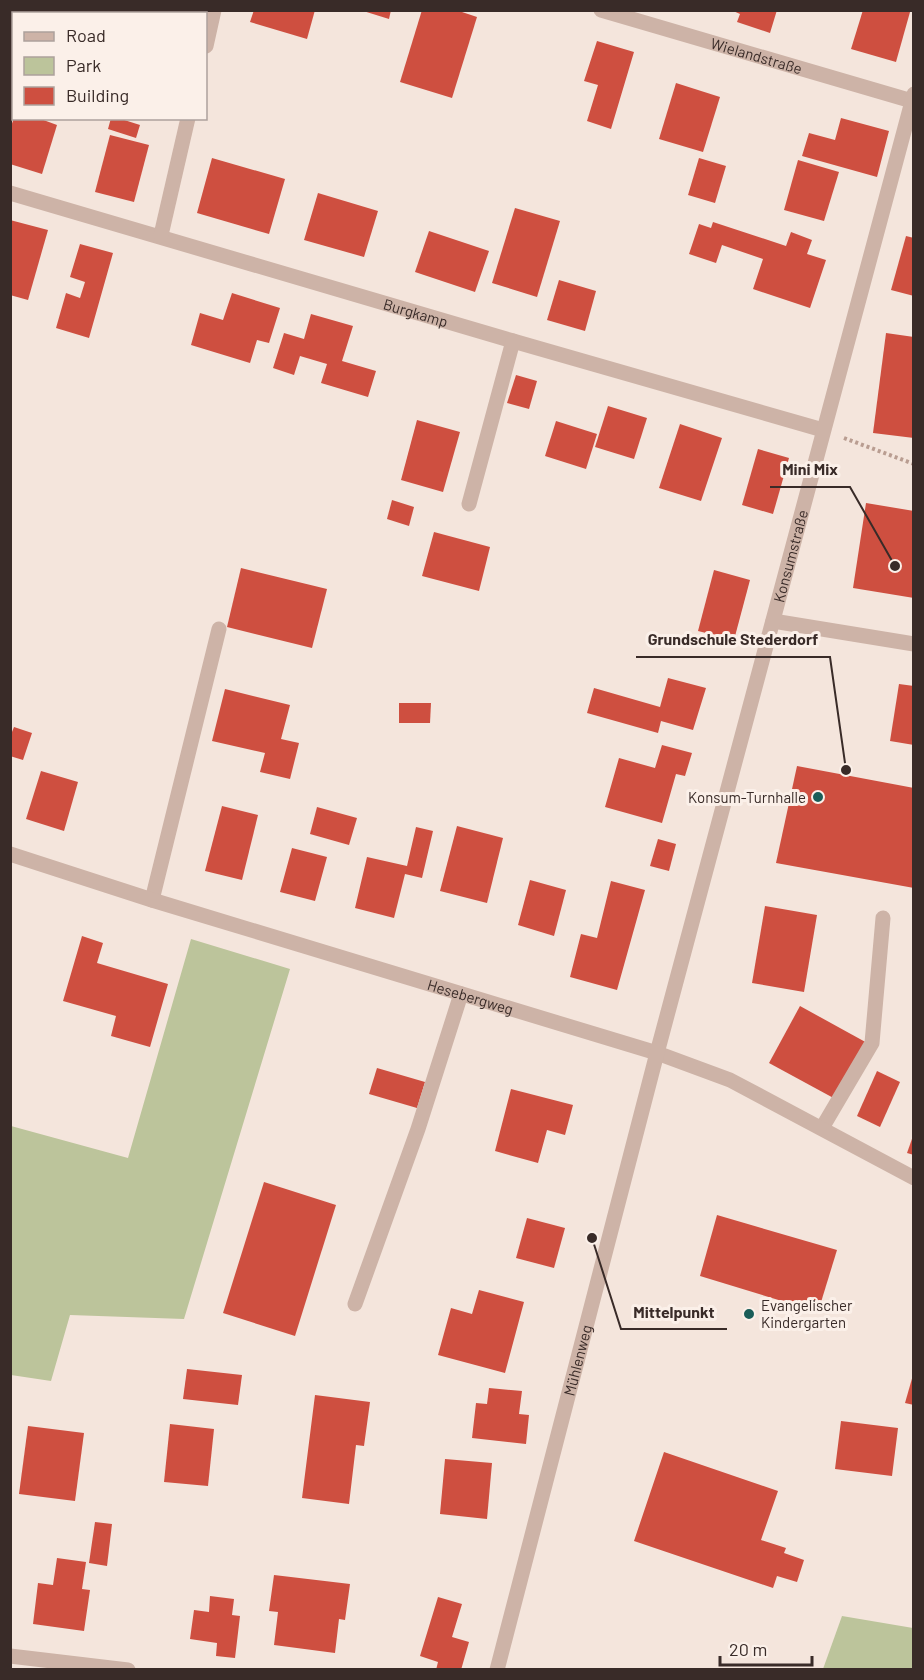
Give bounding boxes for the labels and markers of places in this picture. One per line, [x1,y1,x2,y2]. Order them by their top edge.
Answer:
callout: Mini Mix [770,453,850,487]
callout: Grundschule Stederdorf [636,623,830,657]
place label: Konsum-Turnhalle [688,788,806,806]
marker: Konsum-Turnhalle [811,790,825,804]
callout: Mittelpunkt [621,1295,727,1329]
place label: Evangelischer Kindergarten [761,1296,853,1331]
marker: Evangelischer Kindergarten [742,1307,756,1321]

